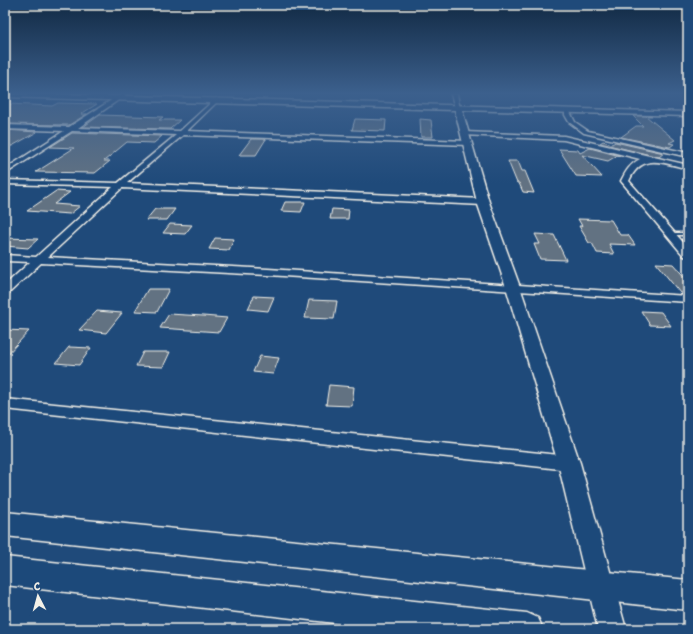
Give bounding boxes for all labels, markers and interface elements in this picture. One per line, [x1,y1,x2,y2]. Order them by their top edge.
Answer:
north arrow [18,576,58,616]
text: С [33,579,41,594]

